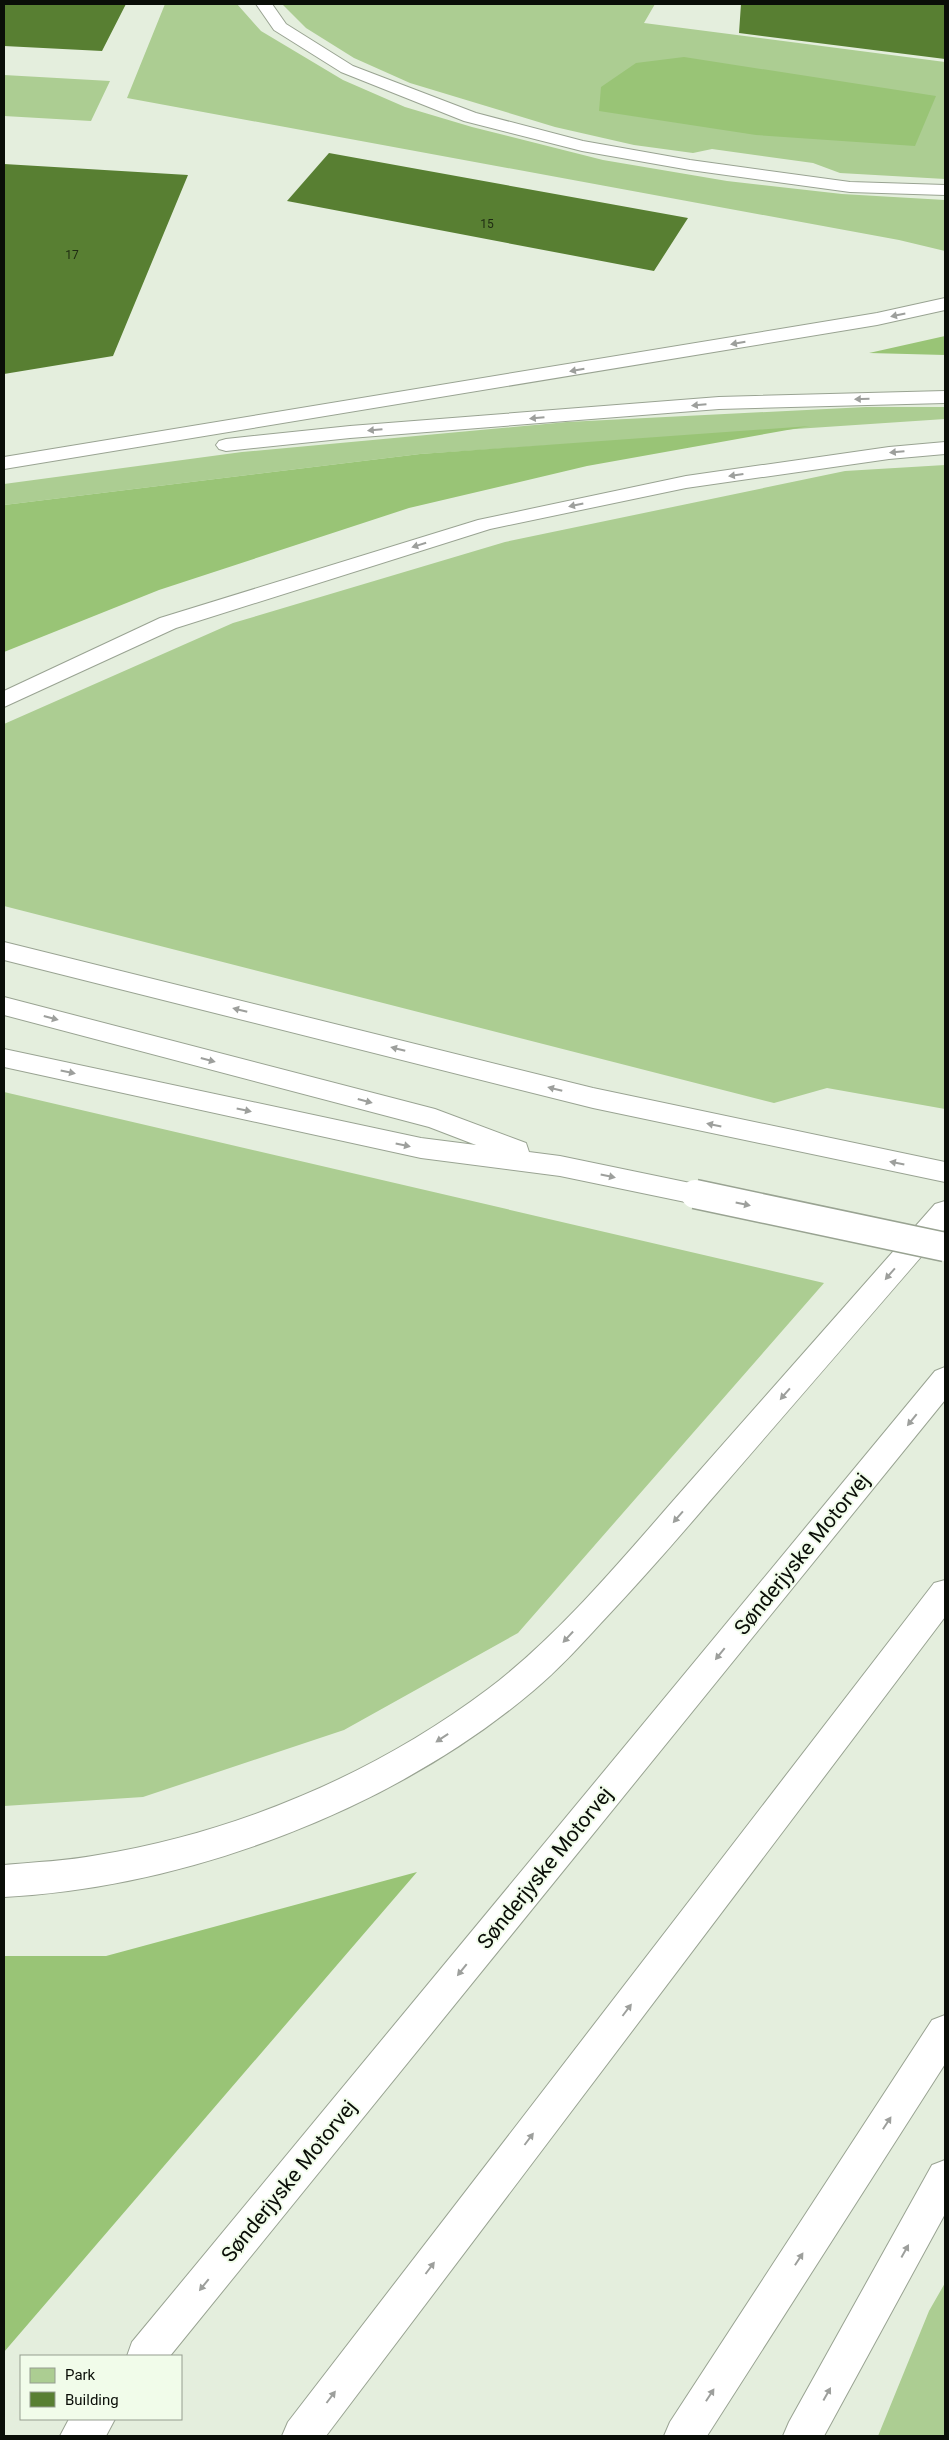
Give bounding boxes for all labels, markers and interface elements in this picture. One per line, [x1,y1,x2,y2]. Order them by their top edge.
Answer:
house number: 15 [480,217,494,231]
house number: 17 [65,248,79,262]
one-way arrow [890,311,905,319]
one-way arrow [729,339,745,347]
one-way arrow [569,366,585,374]
one-way arrow [853,396,869,404]
one-way arrow [691,401,707,409]
one-way arrow [529,414,545,422]
one-way arrow [367,427,383,435]
one-way arrow [888,449,904,457]
one-way arrow [727,471,743,479]
one-way arrow [569,501,584,509]
one-way arrow [411,541,426,549]
one-way arrow [233,1006,248,1014]
one-way arrow [43,1015,58,1023]
one-way arrow [390,1045,405,1053]
one-way arrow [201,1056,216,1064]
one-way arrow [61,1068,76,1076]
one-way arrow [548,1085,563,1093]
one-way arrow [358,1097,373,1105]
one-way arrow [237,1106,252,1114]
one-way arrow [706,1121,721,1129]
one-way arrow [396,1141,411,1149]
one-way arrow [889,1158,905,1166]
one-way arrow [600,1172,616,1180]
one-way arrow [735,1200,750,1208]
one-way arrow [885,1268,896,1280]
one-way arrow [779,1388,791,1400]
one-way arrow [906,1413,917,1426]
street label: Sønderjyske Motorvej [729,1468,875,1640]
one-way arrow [672,1510,684,1522]
one-way arrow [562,1630,574,1642]
one-way arrow [715,1647,726,1660]
one-way arrow [436,1734,449,1743]
street label: Sønderjyske Motorvej [472,1782,618,1954]
one-way arrow [457,1963,468,1976]
one-way arrow [622,2003,632,2017]
street label: Sønderjyske Motorvej [216,2095,362,2267]
one-way arrow [882,2116,892,2129]
one-way arrow [523,2133,534,2146]
one-way arrow [901,2244,909,2258]
one-way arrow [794,2252,803,2266]
one-way arrow [425,2261,435,2275]
one-way arrow [199,2278,210,2291]
legend [20,2355,182,2420]
text: Park [65,2366,96,2384]
one-way arrow [823,2386,831,2401]
one-way arrow [705,2389,715,2402]
text: Building [65,2391,119,2409]
one-way arrow [326,2391,337,2404]

